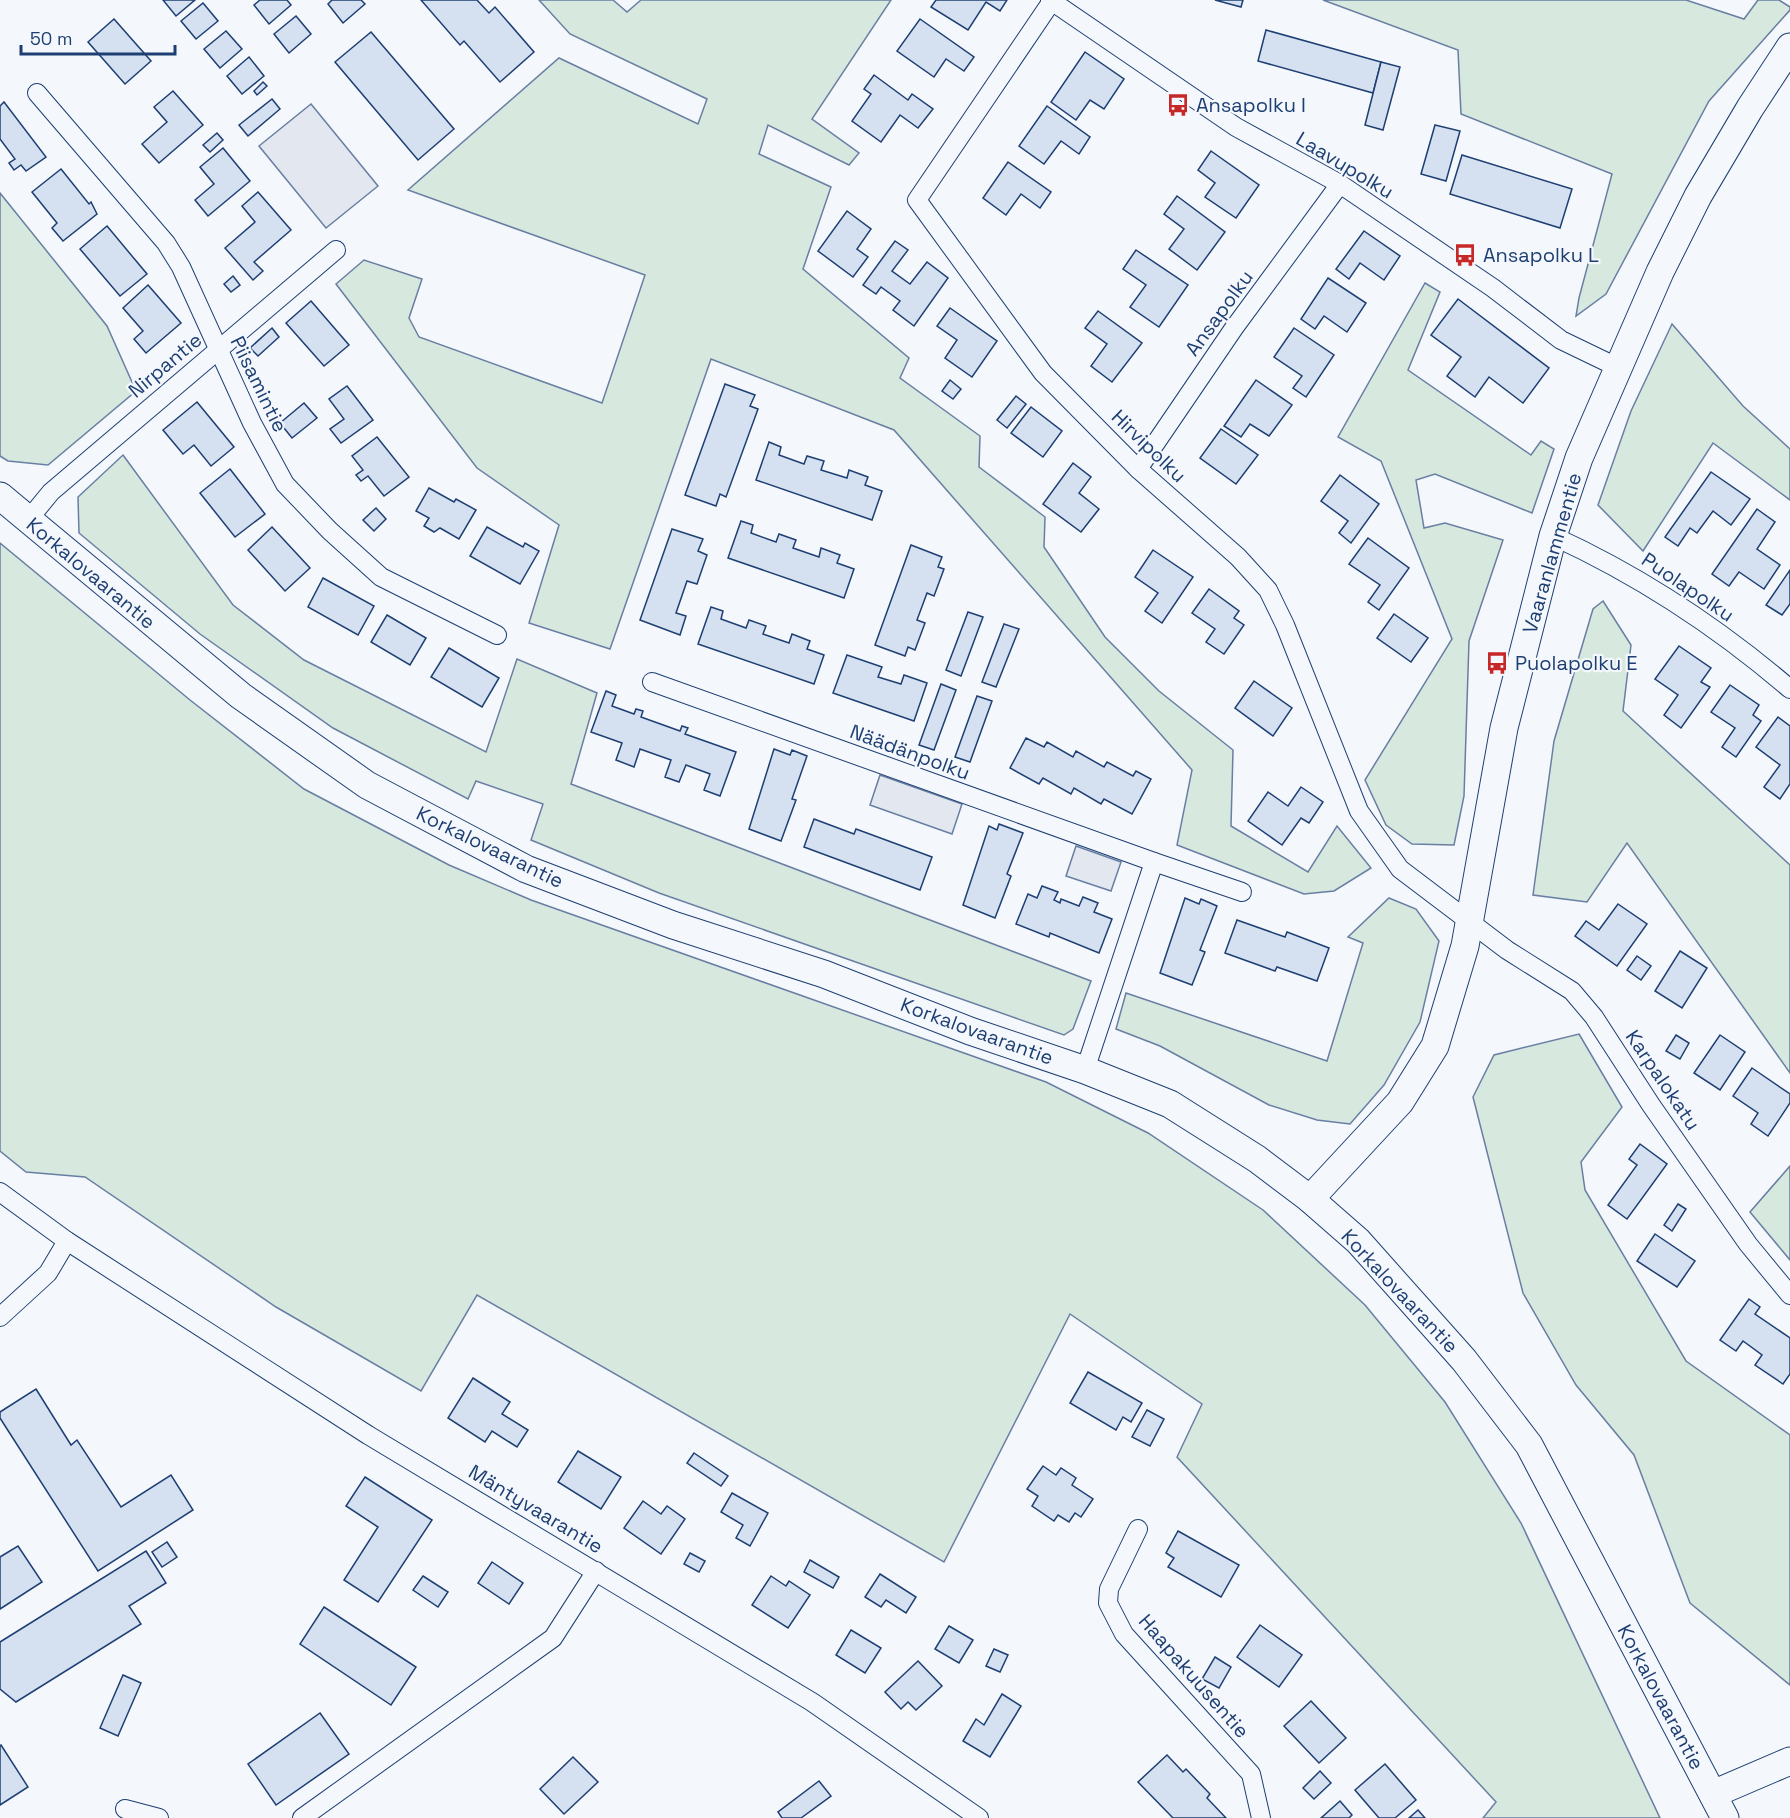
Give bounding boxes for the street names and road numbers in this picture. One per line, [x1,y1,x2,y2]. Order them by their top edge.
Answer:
street label: Laavupolku [1291,126,1399,204]
street label: Ansapolku [1179,265,1259,361]
street label: Nirpantie [123,327,207,403]
street label: Piisamintie [225,332,293,436]
street label: Hirvipolku [1106,404,1192,488]
street label: Vaaranlammentie [1517,470,1587,636]
street label: Korkalovaarantie [21,511,161,635]
street label: Puolapolku [1637,547,1739,627]
street label: Näädänpolku [846,718,974,786]
street label: Korkalovaarantie [412,800,568,894]
street label: Korkalovaarantie [897,991,1057,1071]
street label: Karpalokatu [1620,1025,1706,1135]
street label: Korkalovaarantie [1336,1223,1464,1359]
street label: Mäntyvaarantie [464,1459,608,1559]
street label: Haapakuusentie [1133,1609,1255,1743]
street label: Korkalovaarantie [1612,1620,1710,1774]

